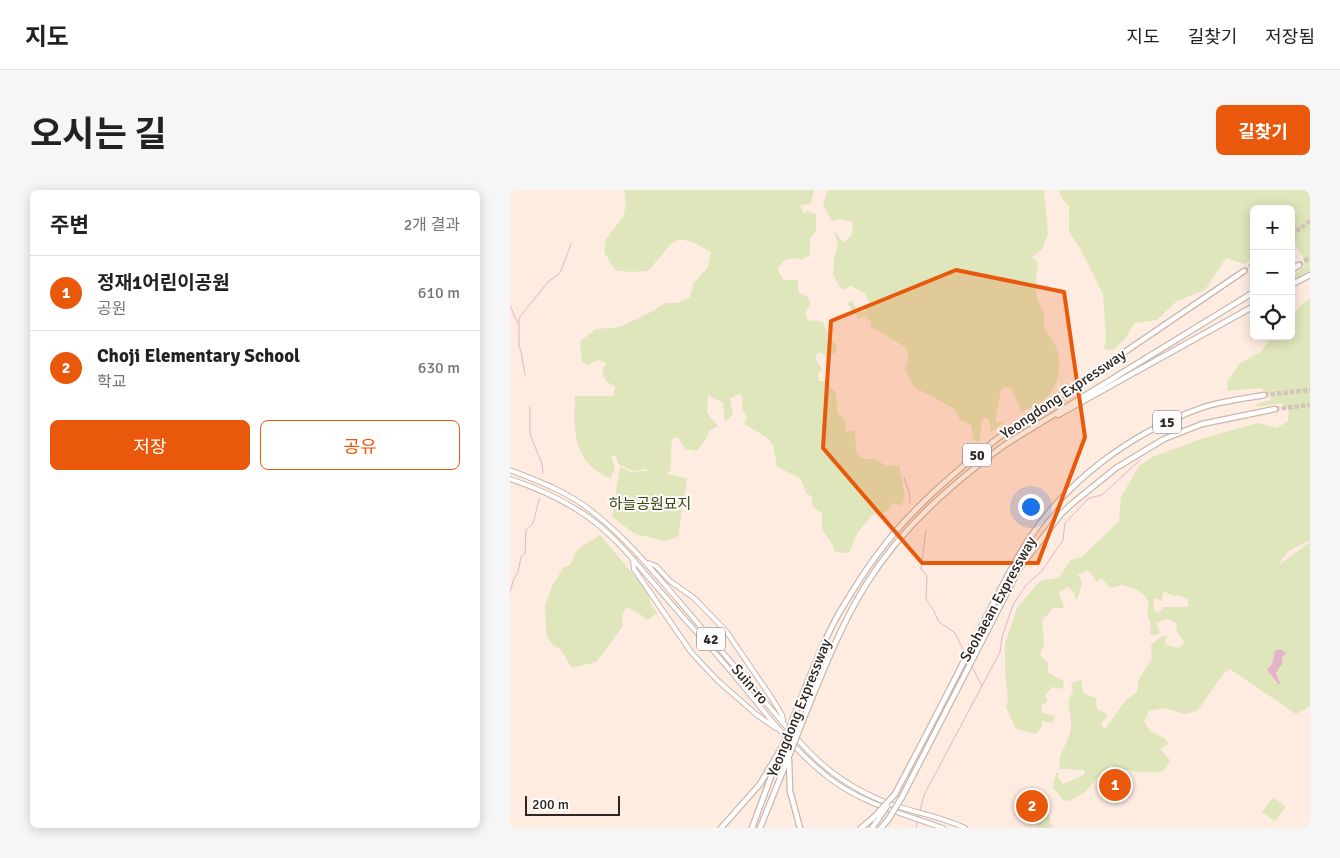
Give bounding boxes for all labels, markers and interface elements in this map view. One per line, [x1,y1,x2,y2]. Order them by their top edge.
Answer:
text: 지도 [25,22,69,52]
text: 지도 [1127,26,1160,48]
text: 길찾기 [1188,26,1237,48]
text: 저장됨 [1265,26,1315,48]
button: 길찾기 [1216,105,1310,155]
text: 오시는 길 [30,113,167,156]
map controls [1250,205,1295,340]
button: + [1250,205,1295,250]
text: 주변 [50,212,89,238]
text: 2개 결과 [404,215,460,235]
button: − [1250,250,1295,295]
text: 정재1어린이공원 [97,271,230,295]
text: 1 [62,283,70,303]
text: 610 m [418,283,460,303]
button: locate [1250,295,1295,340]
text: 공원 [97,299,126,319]
text: Choji Elementary School [97,344,300,368]
street label: Yeongdong Expressway [997,345,1129,443]
text: 2 [62,358,70,378]
text: 630 m [418,358,460,378]
text: 학교 [97,372,126,392]
road number: 15 [1153,410,1181,433]
button: 저장 [50,420,250,470]
button: 공유 [260,420,460,470]
road number: 50 [963,444,991,466]
your location [1018,494,1044,520]
park label: 하늘공원묘지 [609,495,691,513]
street label: Seohaean Expressway [956,533,1040,665]
road number: 42 [697,628,725,650]
street label: Yeongdong Expressway [763,636,835,780]
street label: Suin-ro [728,660,772,708]
pin: 1 [1099,766,1131,804]
pin: 2 [1016,787,1048,825]
scale bar [525,793,620,816]
text: 200 m [532,796,569,813]

